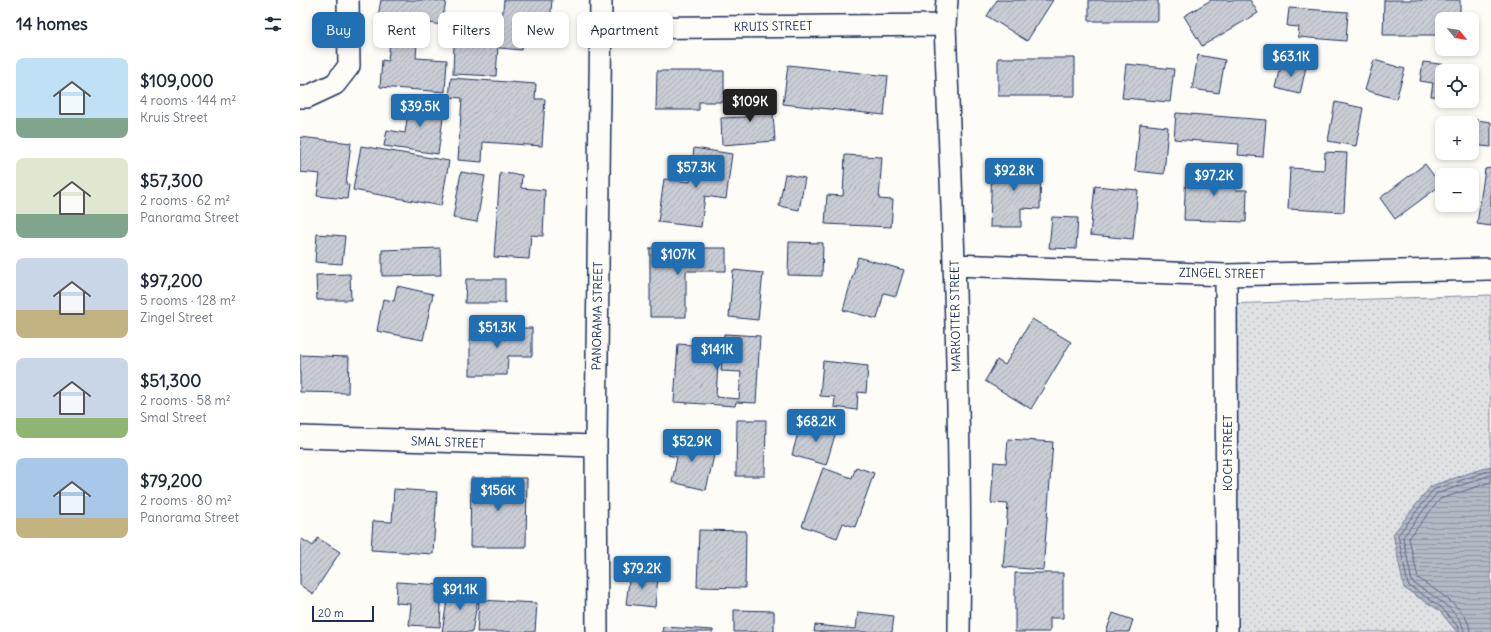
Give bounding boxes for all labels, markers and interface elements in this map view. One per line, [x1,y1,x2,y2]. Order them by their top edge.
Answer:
chip: Buy [312,12,365,48]
chip: Rent [373,12,430,48]
chip: Filters [438,12,504,48]
chip: New [512,12,569,48]
chip: Apartment [577,12,673,48]
north arrow [1435,12,1479,56]
map controls [1435,12,1479,212]
text: 14 homes [16,13,88,35]
icon: filters [262,13,284,35]
street label: KRUIS STREET [733,18,813,34]
pin: $63.1K [1258,44,1324,78]
text: $63.1K [1272,48,1310,65]
button: locate [1435,64,1479,108]
text: $109,000 [140,70,214,92]
icon: home [48,74,96,122]
pin: $109K [722,89,778,123]
text: 4 rooms · 144 m² [140,92,236,109]
text: $109K [732,93,768,110]
pin: $39.5K [387,94,453,128]
text: $39.5K [400,98,440,115]
text: Kruis Street [140,109,208,126]
button: + [1435,116,1479,160]
pin: $57.3K [663,155,729,189]
pin: $92.8K [981,158,1047,192]
text: $57.3K [676,159,716,176]
text: $92.8K [994,162,1034,179]
pin: $97.2K [1181,163,1247,197]
text: $97.2K [1195,167,1233,184]
button: − [1435,168,1479,212]
text: $57,300 [140,170,203,192]
icon: home [48,174,96,222]
text: 2 rooms · 62 m² [140,192,230,209]
text: Panorama Street [140,209,239,226]
pin: $107K [650,242,706,276]
text: $107K [661,246,695,263]
street label: MARKOTTER STREET [947,260,963,372]
street label: PANORAMA STREET [589,262,605,370]
street label: ZINGEL STREET [1179,265,1265,281]
text: $97,200 [140,270,203,292]
icon: home [48,274,96,322]
text: 5 rooms · 128 m² [140,292,236,309]
text: Zingel Street [140,309,213,326]
pin: $51.3K [464,315,530,349]
text: $51.3K [478,319,516,336]
pin: $141K [689,337,745,371]
text: $141K [701,341,733,358]
text: $51,300 [140,370,202,392]
icon: home [48,374,96,422]
text: 2 rooms · 58 m² [140,392,231,409]
text: Smal Street [140,409,207,426]
pin: $68.2K [783,409,849,443]
text: $68.2K [796,413,836,430]
street label: KOCH STREET [1220,415,1235,491]
pin: $52.9K [659,429,725,463]
street label: SMAL STREET [411,433,485,451]
text: $52.9K [672,433,712,450]
text: $79,200 [140,470,202,492]
icon: home [48,474,96,522]
pin: $156K [470,478,526,512]
text: $156K [480,482,516,499]
text: 2 rooms · 80 m² [140,492,232,509]
text: Panorama Street [140,509,239,526]
pin: $79.2K [609,556,675,590]
text: $79.2K [623,560,661,577]
pin: $91.1K [427,577,493,611]
text: $91.1K [442,581,478,598]
scale bar [312,604,374,623]
text: 20 m [318,606,344,620]

